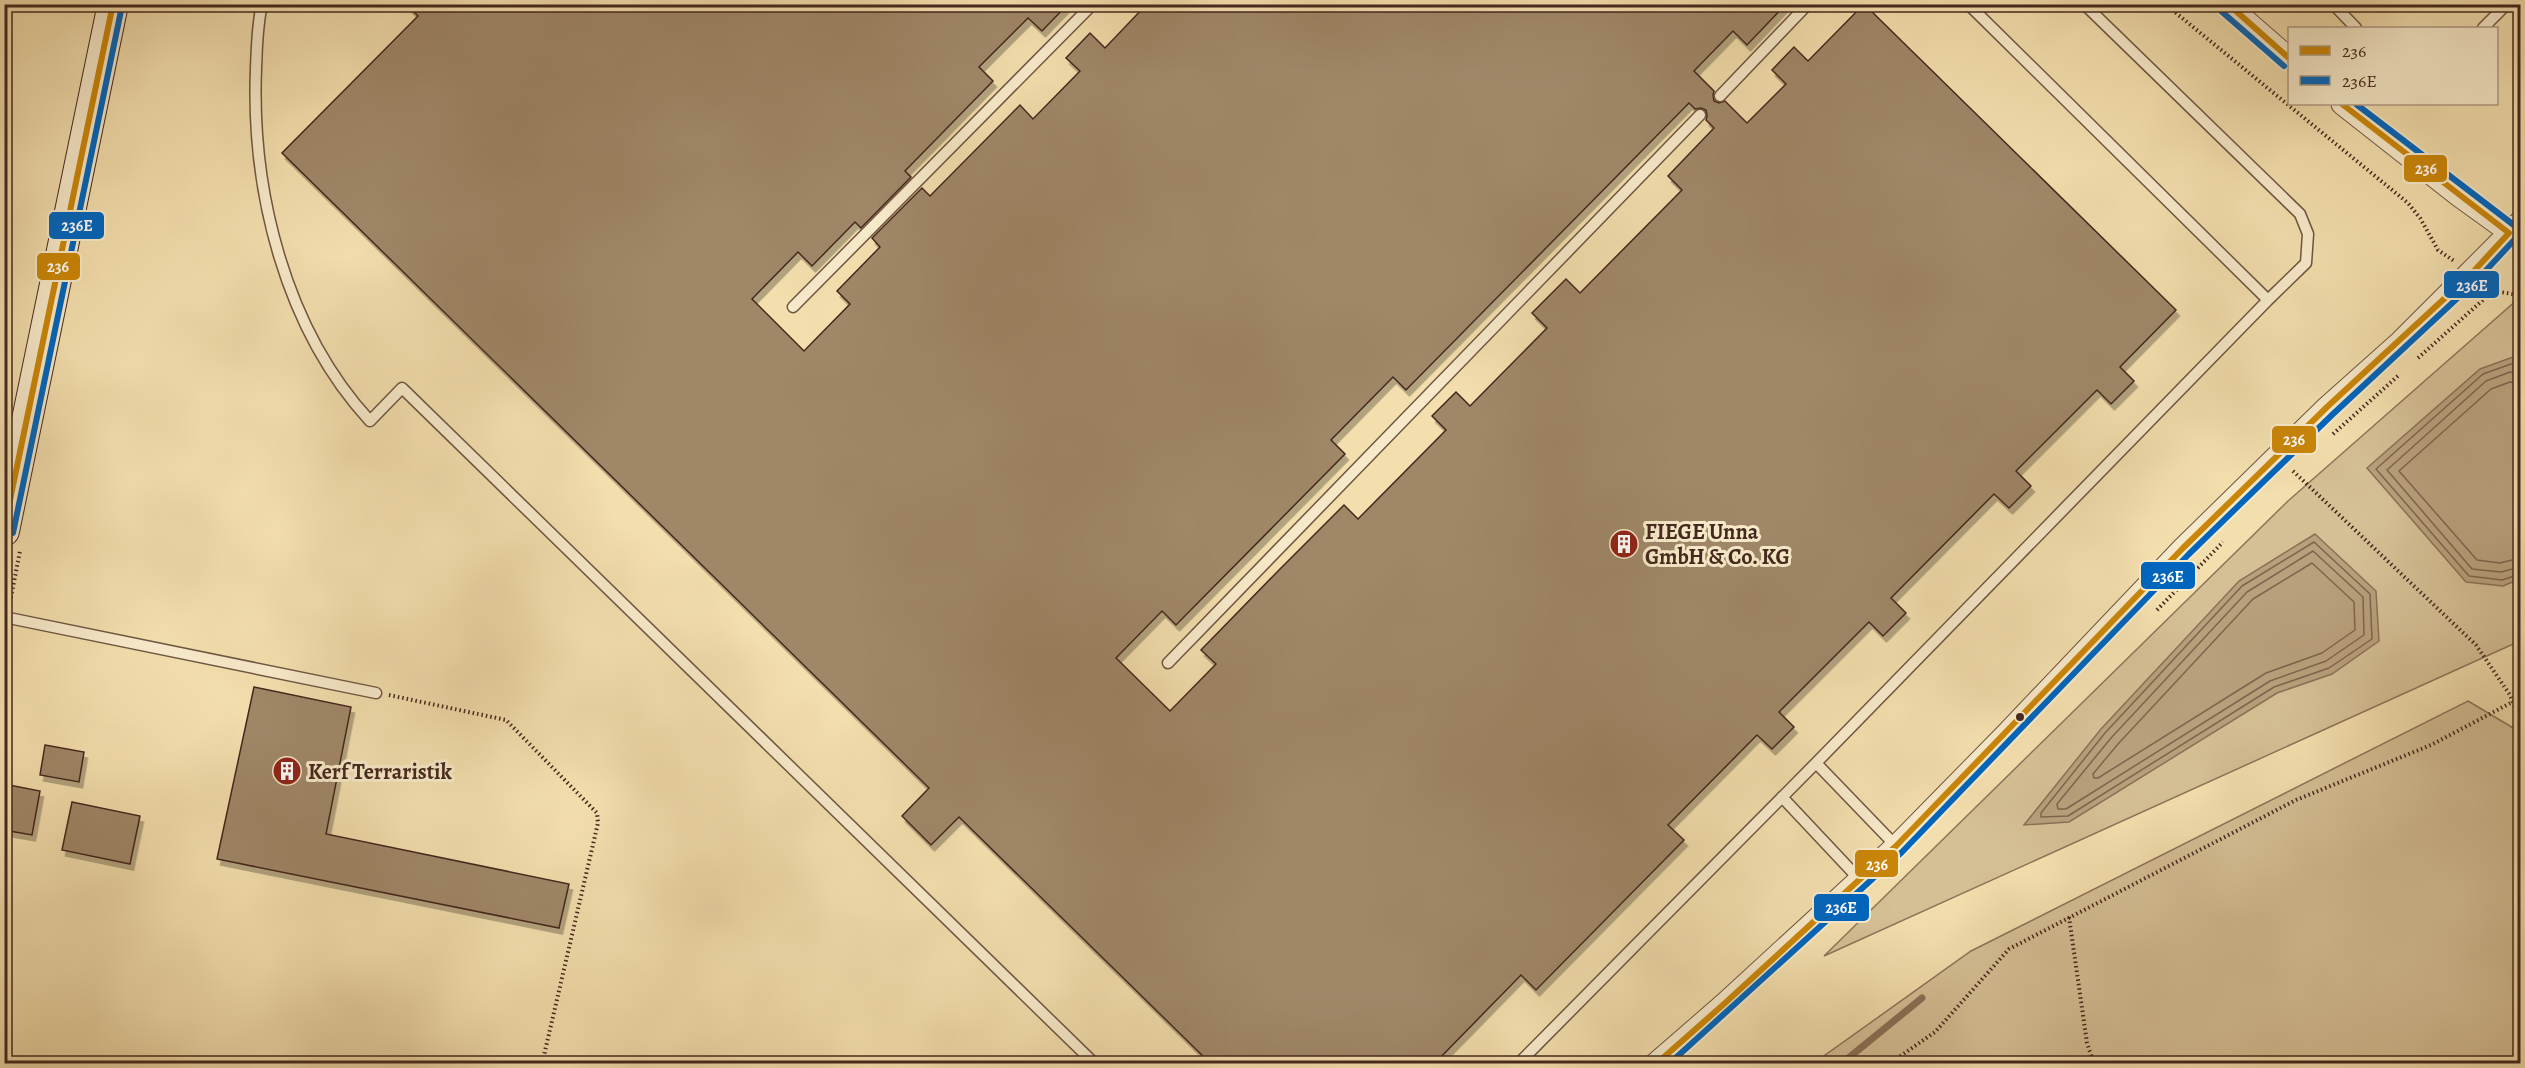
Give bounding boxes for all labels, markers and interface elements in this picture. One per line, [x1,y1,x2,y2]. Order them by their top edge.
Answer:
legend [2288,27,2498,105]
text: 236 [2342,39,2366,63]
text: 236E [2342,69,2377,93]
line badge: 236 [2403,154,2448,183]
text: 236 [2415,158,2438,180]
line badge: 236E [48,211,105,240]
text: 236E [61,215,93,237]
line badge: 236 [36,252,81,281]
text: 236 [47,256,70,278]
line badge: 236E [2443,270,2500,299]
text: 236E [2456,275,2488,297]
line badge: 236 [2271,425,2317,454]
text: 236 [2283,429,2306,451]
place label: FIEGE Unna GmbH & Co. KG [1645,517,1790,572]
building icon: FIEGE Unna GmbH & Co. KG [1608,528,1640,560]
line badge: 236E [2140,561,2196,590]
text: 236E [2152,566,2184,588]
unlabelled marker [2014,711,2026,723]
building icon: Kerf Terraristik [271,755,303,787]
place label: Kerf Terraristik [308,757,453,787]
line badge: 236 [1854,849,1899,878]
text: 236 [1866,854,1889,876]
line badge: 236E [1813,893,1870,922]
text: 236E [1825,897,1857,919]

